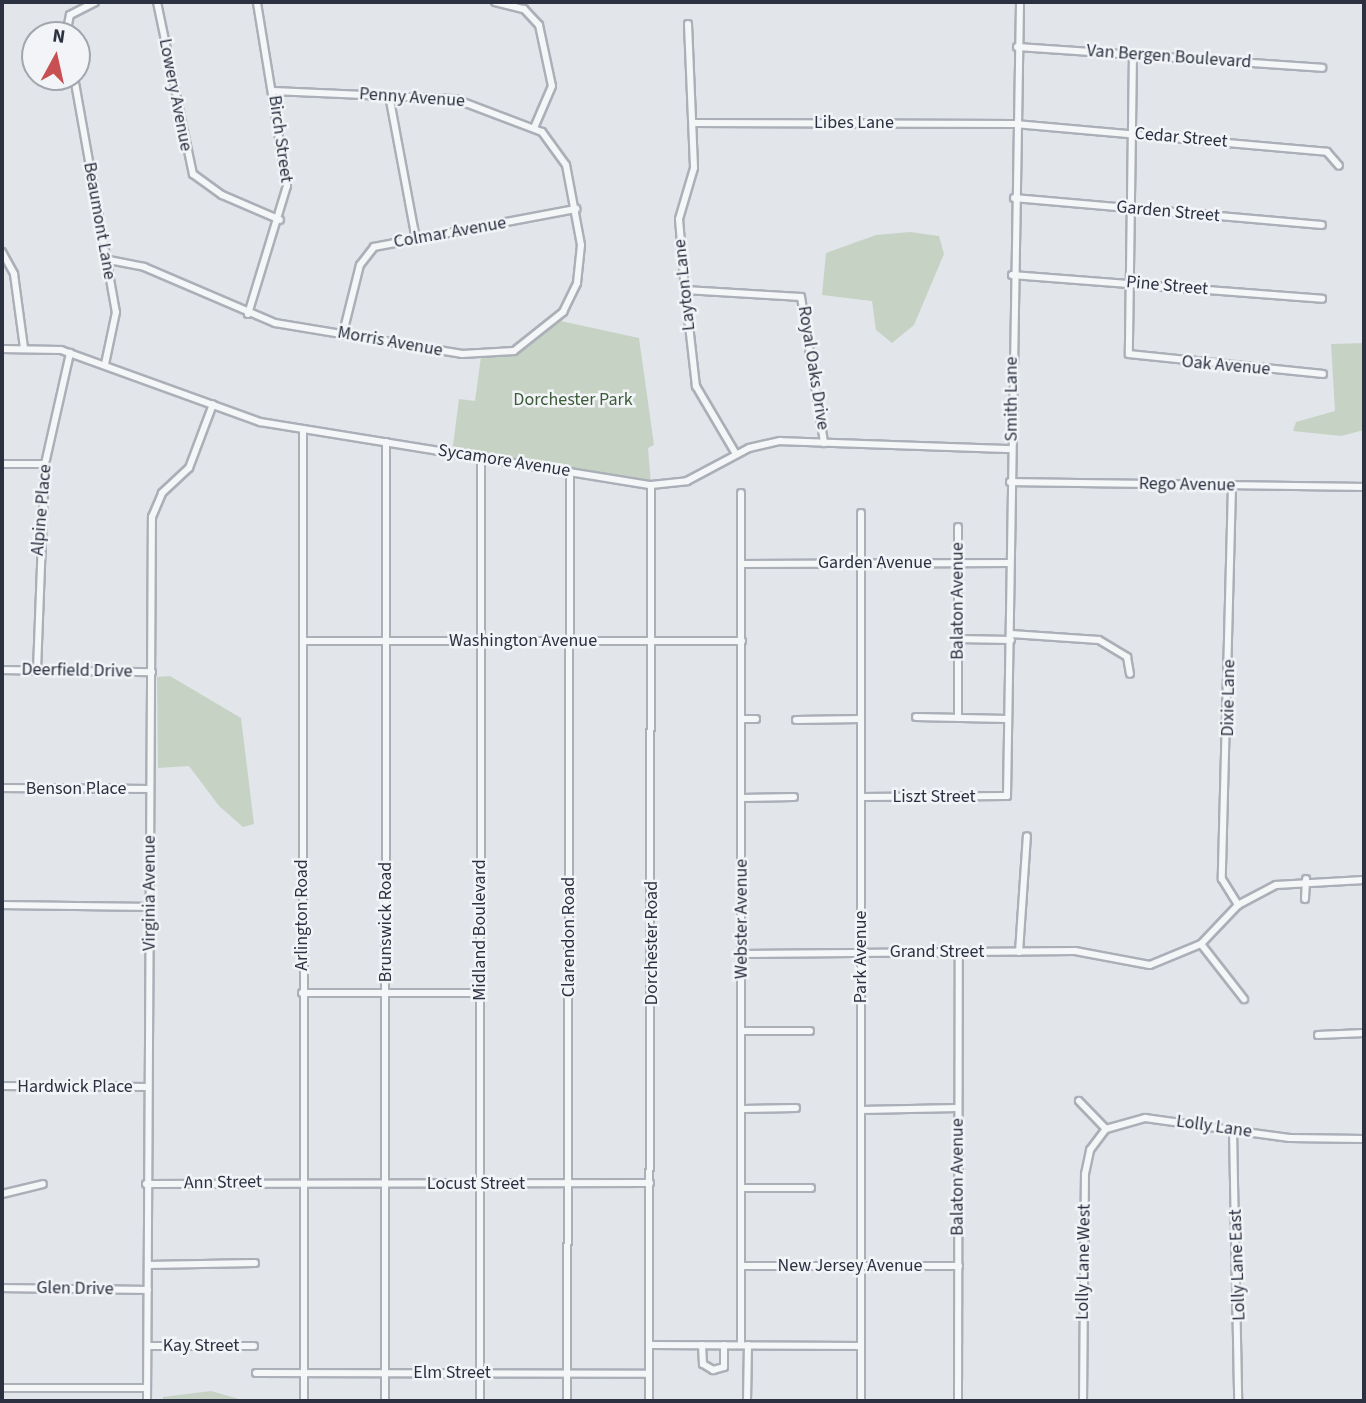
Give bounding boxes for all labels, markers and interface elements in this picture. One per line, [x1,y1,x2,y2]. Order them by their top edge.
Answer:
north arrow [21,21,91,91]
text: N [51,22,67,51]
street label: Lowery Avenue [154,37,196,153]
street label: Van Bergen Boulevard [1086,40,1252,74]
street label: Penny Avenue [358,84,466,112]
street label: Birch Street [263,94,297,184]
street label: Libes Lane [814,112,894,134]
street label: Cedar Street [1134,123,1228,153]
street label: Beaumont Lane [78,161,120,281]
street label: Garden Street [1115,197,1221,227]
street label: Colmar Avenue [392,212,508,254]
street label: Layton Lane [669,238,701,332]
street label: Pine Street [1125,272,1209,300]
street label: Royal Oaks Drive [793,305,833,431]
street label: Morris Avenue [336,322,444,362]
street label: Oak Avenue [1181,351,1271,381]
street label: Smith Lane [1001,356,1023,442]
park label: Dorchester Park [513,389,633,411]
street label: Sycamore Avenue [436,440,572,482]
street label: Alpine Place [27,463,57,557]
street label: Rego Avenue [1139,473,1235,497]
street label: Balaton Avenue [947,542,969,660]
street label: Garden Avenue [818,552,932,574]
street label: Washington Avenue [449,630,597,652]
street label: Deerfield Drive [21,659,133,683]
street label: Dixie Lane [1218,659,1240,737]
street label: Benson Place [26,778,126,800]
street label: Liszt Street [892,786,976,808]
street label: Virginia Avenue [139,835,161,951]
street label: Arlington Road [291,859,313,971]
street label: Midland Boulevard [469,859,491,1001]
street label: Webster Avenue [731,859,753,979]
street label: Brunswick Road [375,862,397,982]
street label: Clarendon Road [558,877,580,997]
street label: Dorchester Road [641,881,663,1005]
street label: Park Avenue [850,911,872,1003]
street label: Grand Street [890,941,984,963]
street label: Hardwick Place [17,1076,133,1098]
street label: Lolly Lane [1175,1111,1253,1143]
street label: Balaton Avenue [947,1118,969,1236]
street label: Ann Street [184,1172,262,1194]
street label: Locust Street [427,1173,525,1195]
street label: Lolly Lane West [1072,1204,1096,1320]
street label: Lolly Lane East [1225,1209,1251,1321]
street label: New Jersey Avenue [778,1255,922,1277]
street label: Glen Drive [36,1278,114,1300]
street label: Kay Street [163,1335,239,1357]
street label: Elm Street [413,1362,491,1384]

